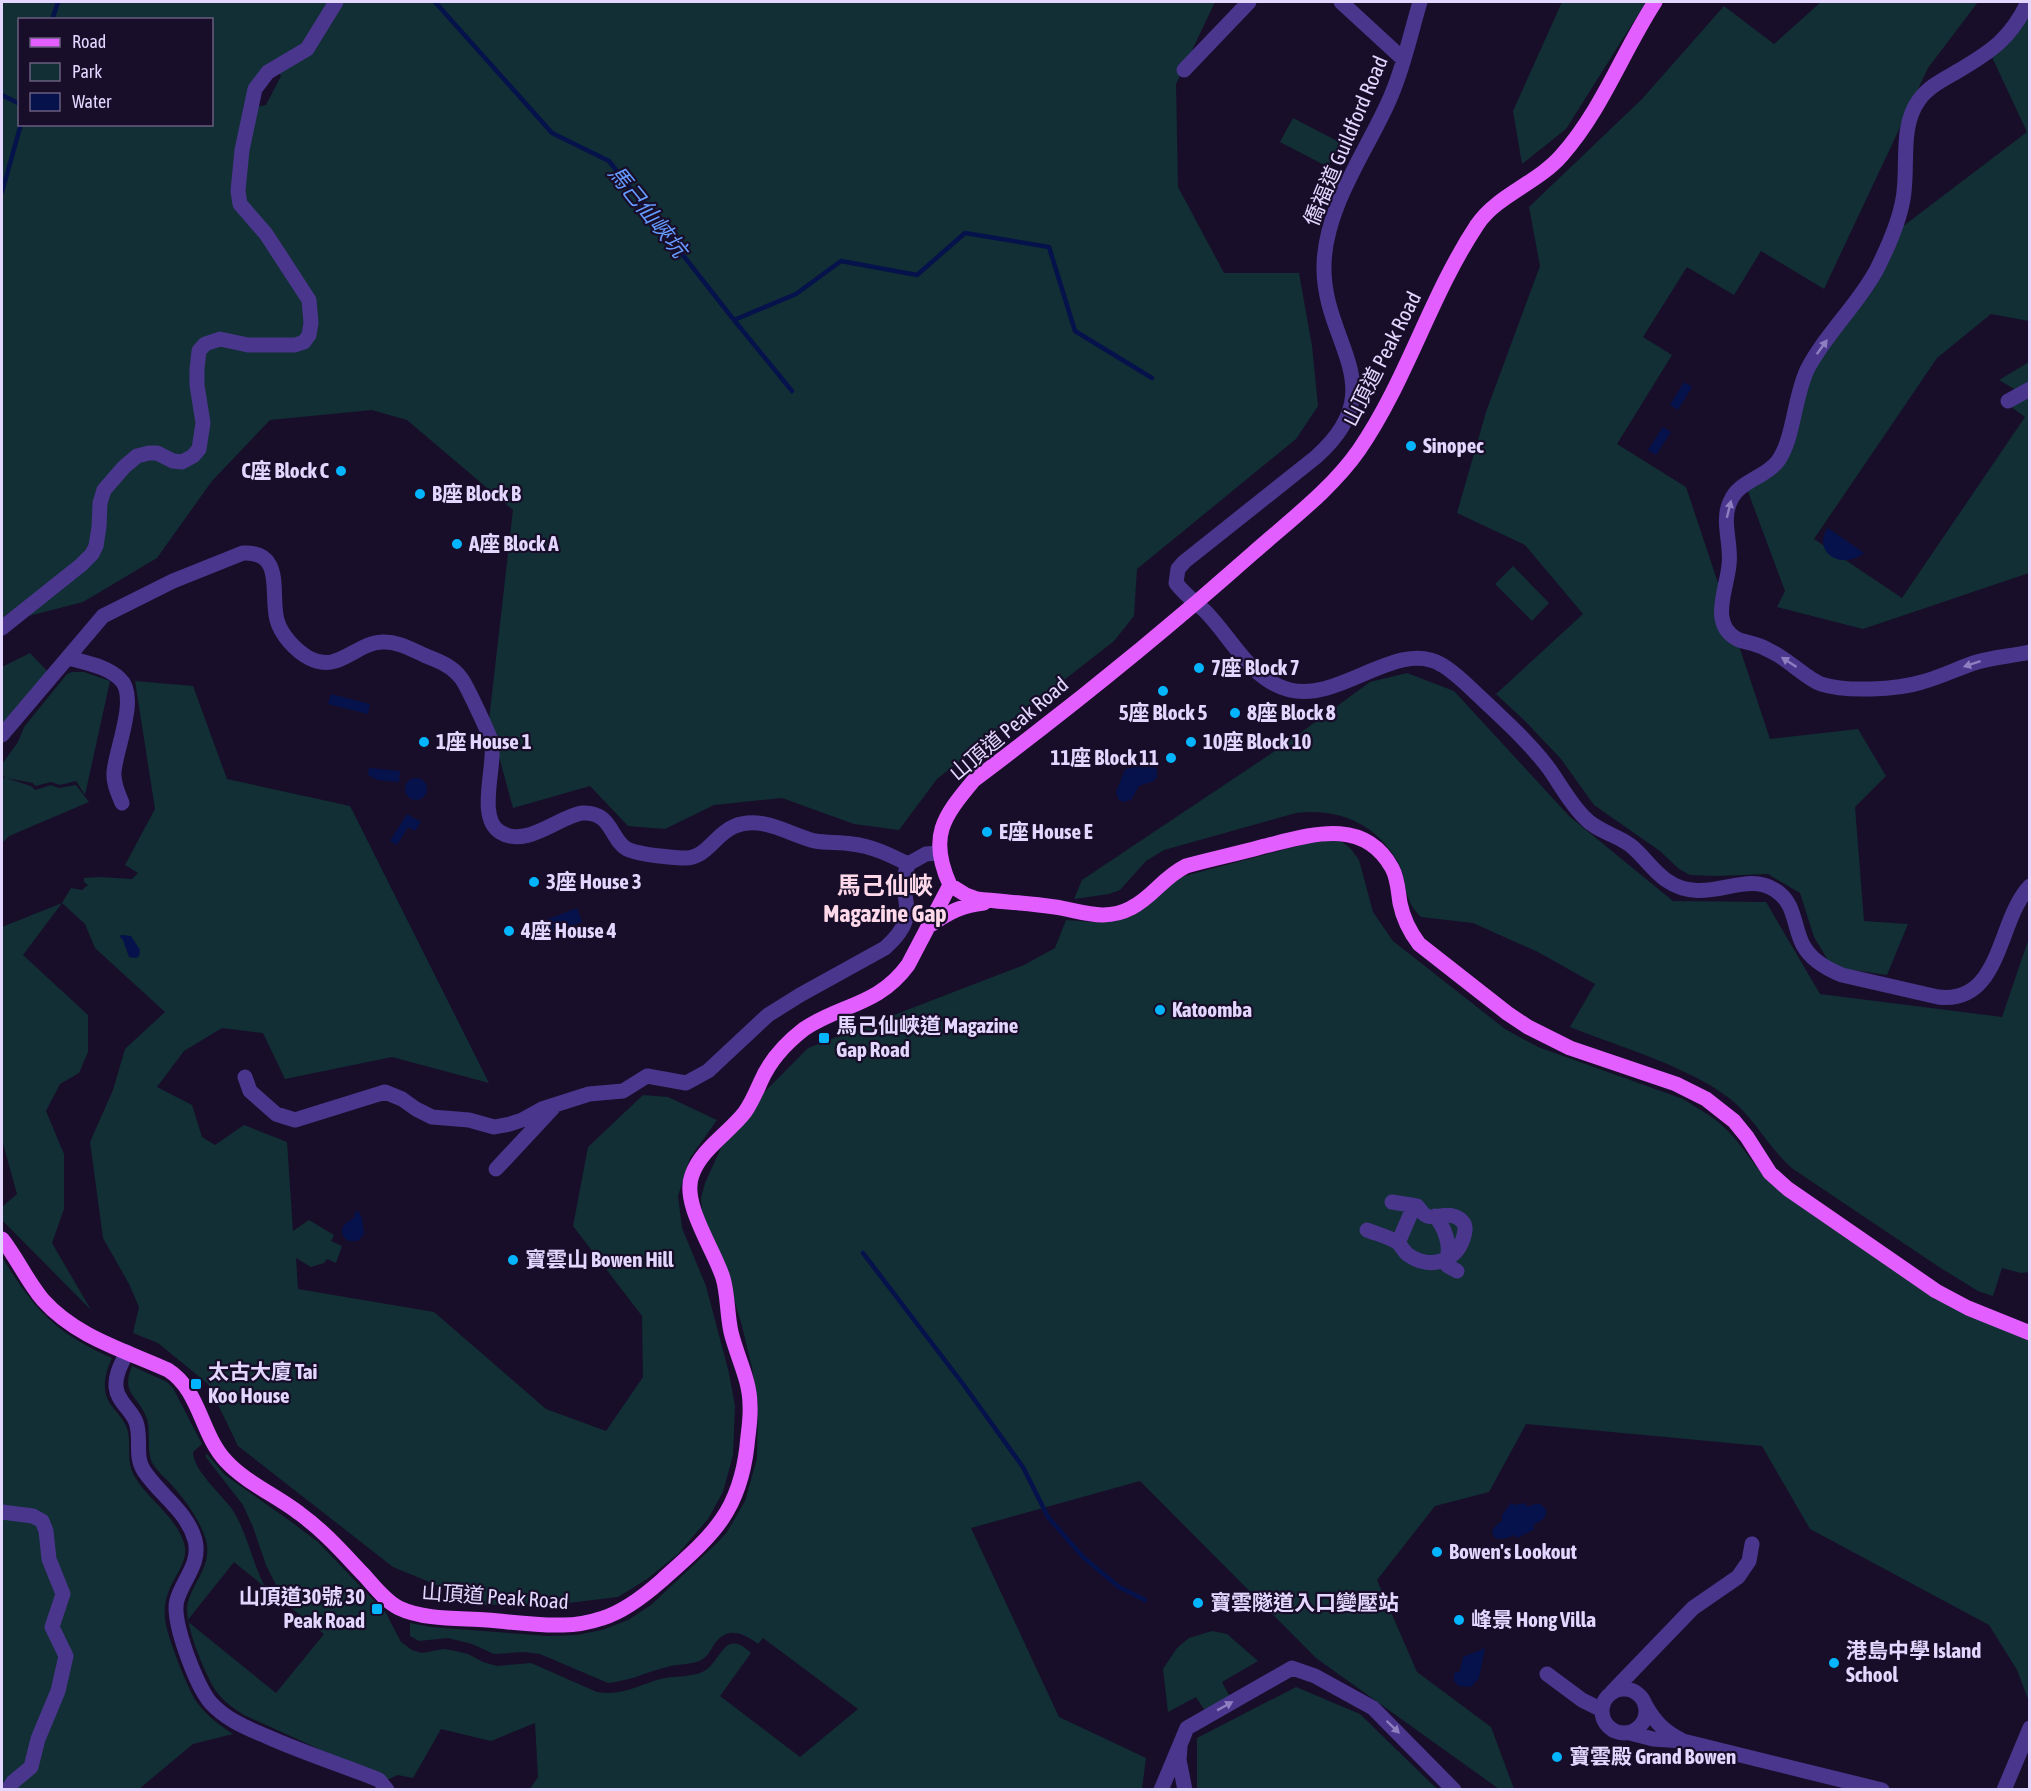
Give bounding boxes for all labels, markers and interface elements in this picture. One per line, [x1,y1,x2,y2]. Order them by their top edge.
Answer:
legend [18,18,213,126]
text: Road [72,31,106,52]
street label: 僑福道 Guildford Road [1298,52,1392,229]
text: Park [72,61,102,82]
text: Water [72,91,112,112]
water label: 馬己仙峽坑 [603,160,695,264]
street label: 山頂道 Peak Road [1337,287,1425,430]
one-way arrow [1816,339,1828,355]
place label: Sinopec [1423,433,1484,457]
marker: Sinopec [1404,439,1418,453]
place label: C座 Block C [241,458,330,482]
marker: C座 Block C [334,464,348,478]
place label: B座 Block B [432,481,521,505]
marker: B座 Block B [413,487,427,501]
one-way arrow [1724,500,1734,518]
place label: A座 Block A [468,531,559,555]
marker: A座 Block A [450,537,464,551]
place label: 7座 Block 7 [1211,655,1300,679]
one-way arrow [1781,656,1797,668]
one-way arrow [1963,660,1981,669]
marker: 7座 Block 7 [1192,661,1206,675]
street label: 山頂道 Peak Road [944,672,1073,785]
marker: 5座 Block 5 [1156,684,1170,698]
place label: 5座 Block 5 [1119,700,1207,724]
place label: 8座 Block 8 [1247,700,1336,724]
marker: 8座 Block 8 [1228,706,1242,720]
place label: 1座 House 1 [436,729,532,753]
place label: 10座 Block 10 [1203,729,1312,753]
marker: 1座 House 1 [417,735,431,749]
marker: 10座 Block 10 [1184,735,1198,749]
place label: 11座 Block 11 [1051,745,1159,769]
marker: 11座 Block 11 [1164,751,1178,765]
place label: E座 House E [999,819,1093,843]
marker: E座 House E [980,825,994,839]
place label: 3座 House 3 [546,869,642,893]
district label: 馬己仙峽 Magazine Gap [823,872,947,927]
marker: 3座 House 3 [527,875,541,889]
place label: 4座 House 4 [520,918,617,942]
marker: 4座 House 4 [502,924,516,938]
place label: Katoomba [1172,997,1252,1021]
marker: Katoomba [1153,1003,1167,1017]
place label: 馬己仙峽道 Magazine Gap Road [836,1013,1018,1061]
marker: 馬己仙峽道 Magazine Gap Road [817,1031,831,1045]
place label: 寶雲山 Bowen Hill [525,1247,674,1271]
marker: 寶雲山 Bowen Hill [506,1253,520,1267]
place label: 太古大廈 Tai Koo House [208,1359,317,1407]
marker: 太古大廈 Tai Koo House [189,1377,203,1391]
place label: Bowen's Lookout [1449,1539,1577,1563]
marker: Bowen's Lookout [1430,1545,1444,1559]
street label: 山頂道 Peak Road [421,1579,569,1613]
place label: 山頂道30號 30 Peak Road [239,1584,365,1632]
place label: 寶雲隧道入口變壓站 [1210,1590,1399,1614]
marker: 寶雲隧道入口變壓站 [1191,1596,1205,1610]
marker: 山頂道30號 30 Peak Road [370,1602,384,1616]
place label: 峰景 Hong Villa [1471,1607,1596,1631]
marker: 峰景 Hong Villa [1452,1613,1466,1627]
place label: 港島中學 Island School [1846,1638,1981,1686]
marker: 港島中學 Island School [1827,1656,1841,1670]
one-way arrow [1217,1701,1234,1711]
one-way arrow [1385,1720,1400,1734]
place label: 寶雲殿 Grand Bowen [1569,1744,1736,1768]
marker: 寶雲殿 Grand Bowen [1550,1750,1564,1764]

